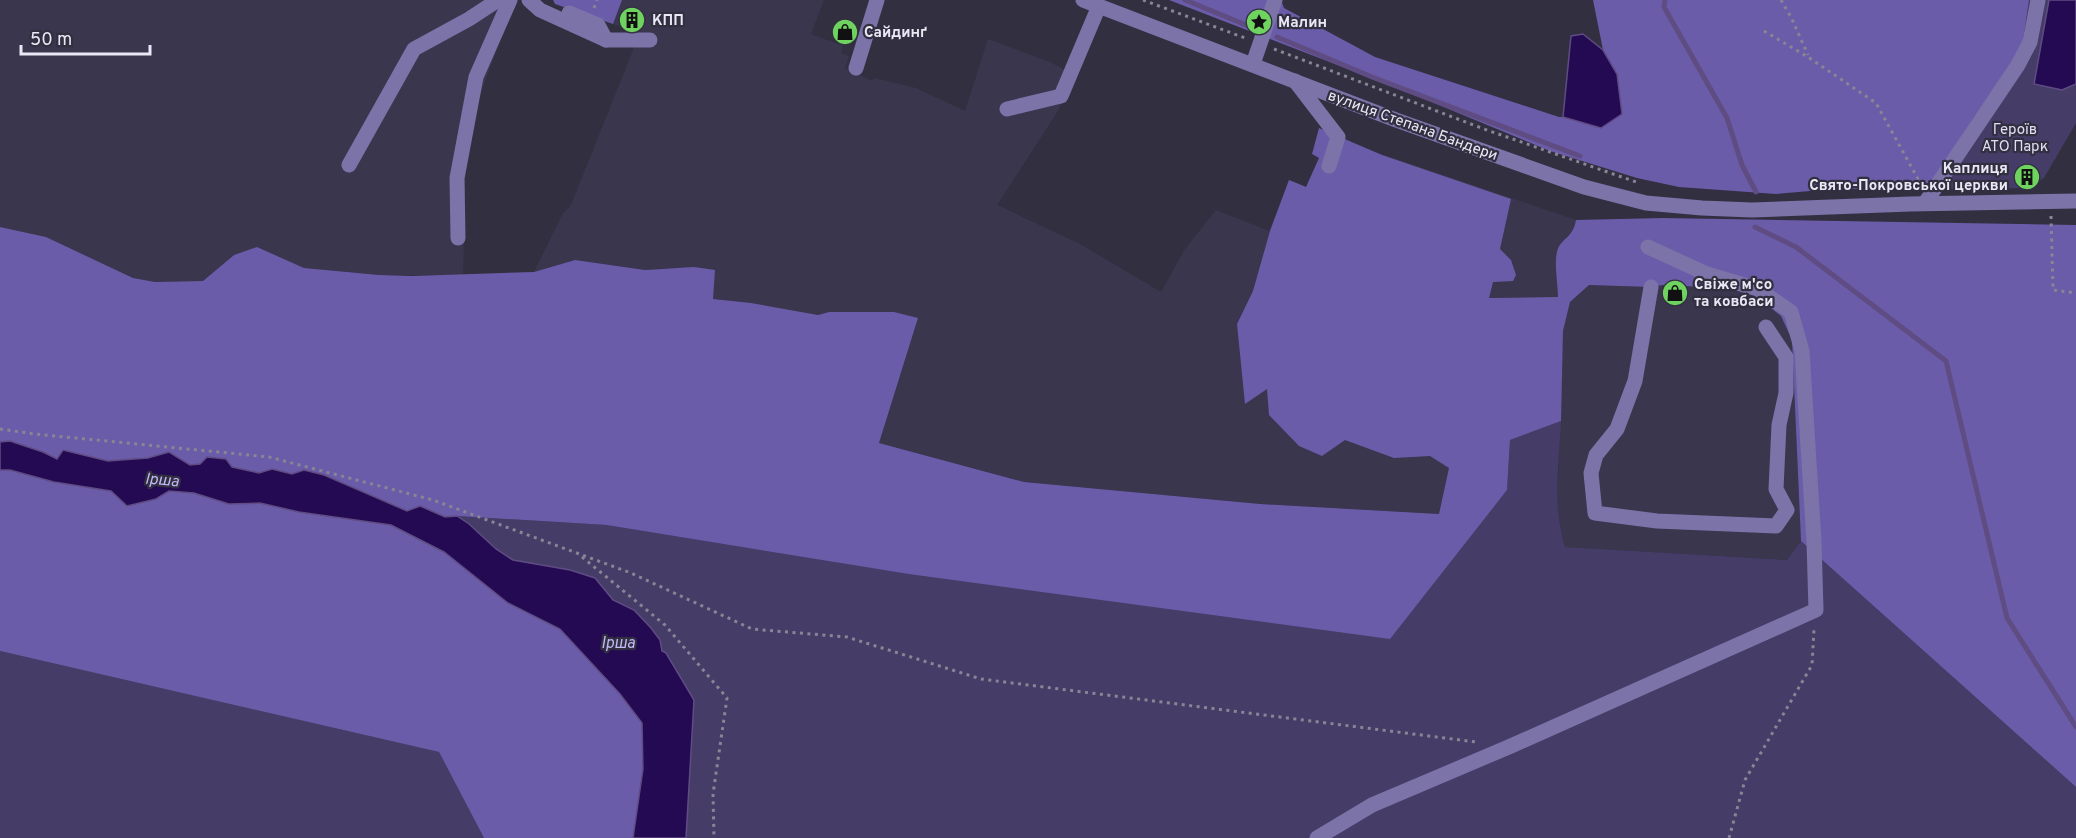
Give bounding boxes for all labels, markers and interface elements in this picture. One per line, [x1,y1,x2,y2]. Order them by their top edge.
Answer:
building icon: КПП [617,5,647,35]
place icon: Малин [1244,7,1274,37]
place label: КПП [652,12,684,31]
place label: Малин [1278,14,1327,33]
shop icon: Сайдинґ [830,17,860,47]
scale bar [21,18,150,56]
place label: Сайдинґ [864,24,927,43]
text: 50 m [30,29,72,52]
street label: вулиця Степана Бандери [1325,87,1500,166]
park label: Героїв АТО Парк [1982,121,2048,157]
place label: Каплиця Свято-Покровської церкви [1809,160,2008,196]
building icon: Каплиця Свято-Покровської церкви [2012,162,2042,192]
place label: Свіже м'со та ковбаси [1694,276,1774,312]
shop icon: Свіже м'со та ковбаси [1660,278,1690,308]
water label: Ірша [144,470,180,493]
water label: Ірша [601,634,636,654]

